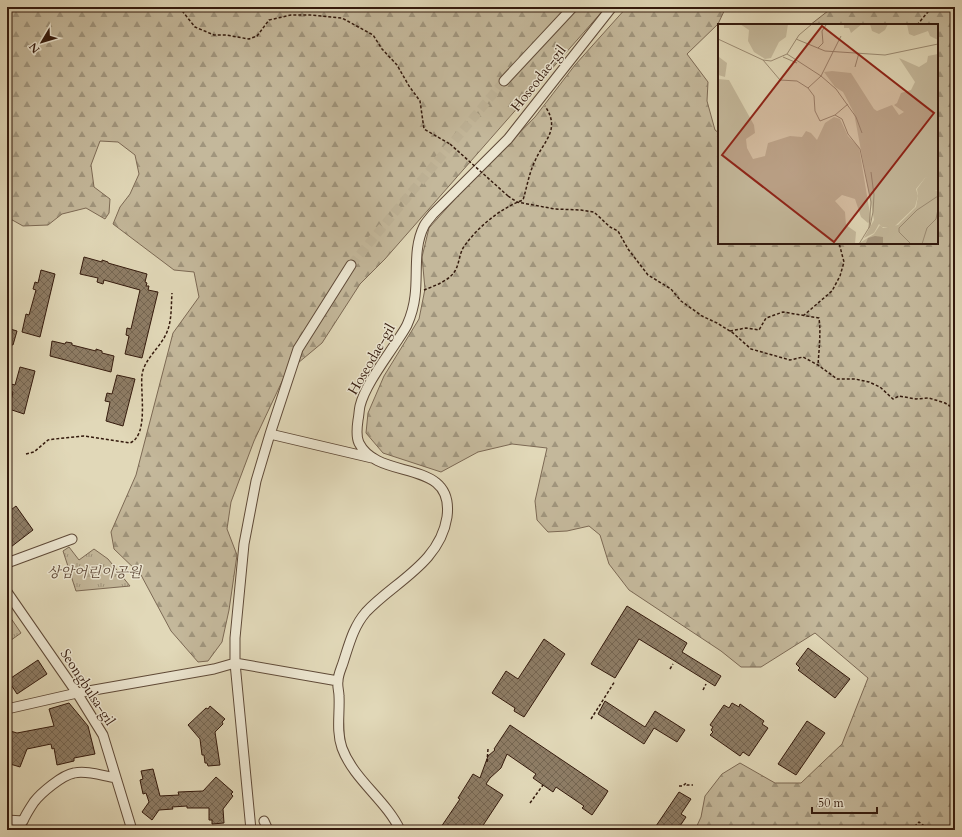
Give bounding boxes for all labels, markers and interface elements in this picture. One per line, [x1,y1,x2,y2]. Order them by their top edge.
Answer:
north arrow [22,22,62,62]
inset map [718,24,938,244]
text: N [25,39,43,56]
street label: Hoseodae-gil [506,41,571,115]
street label: Hoseodae-gil [343,320,400,398]
park label: 상암어린이공원 [47,563,143,582]
street label: Seongbulsa-gil [56,645,120,730]
scale bar [812,789,877,815]
text: 50 m [818,795,845,811]

